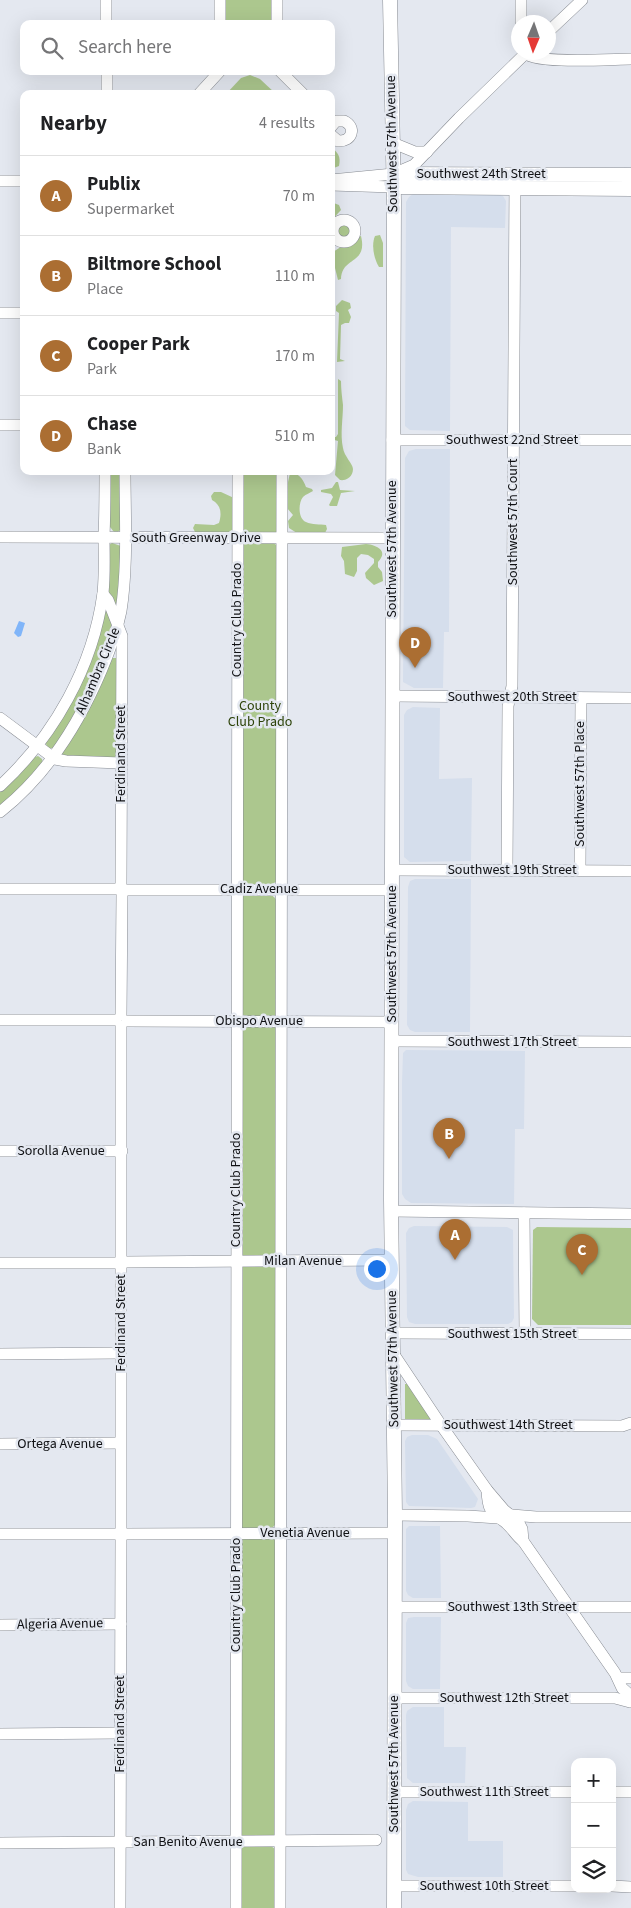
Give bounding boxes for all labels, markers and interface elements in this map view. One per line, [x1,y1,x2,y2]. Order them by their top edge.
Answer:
north arrow [511,15,556,60]
search box [20,20,335,75]
icon: search [38,34,66,62]
text: Search here [78,34,172,61]
street label: Southwest 57th Avenue [381,75,403,213]
text: Nearby [40,108,107,138]
text: 4 results [259,112,315,134]
street label: Southwest 24th Street [416,164,546,184]
text: Publix [87,171,140,198]
text: A [51,185,61,207]
text: 70 m [283,185,315,207]
text: Supermarket [87,198,174,220]
text: Biltmore School [87,251,221,278]
text: B [51,265,61,287]
text: 110 m [275,265,315,287]
text: Place [87,278,123,300]
text: Cooper Park [87,331,190,358]
text: C [51,345,61,367]
text: 170 m [275,345,315,367]
text: Park [87,358,117,380]
text: Chase [87,411,137,438]
text: D [51,425,61,447]
text: 510 m [275,425,315,447]
street label: Southwest 22nd Street [446,430,578,450]
text: Bank [87,438,121,460]
street label: Southwest 57th Court [503,458,523,585]
street label: Southwest 57th Avenue [382,480,402,618]
street label: South Greenway Drive [131,528,261,548]
street label: Country Club Prado [227,563,247,677]
street label: Alhambra Circle [71,624,125,718]
pin: D [399,627,431,668]
street label: Southwest 20th Street [447,687,577,707]
park label: County Club Prado [228,696,292,732]
street label: Ferdinand Street [111,705,131,803]
street label: Southwest 57th Place [570,721,590,847]
street label: Southwest 19th Street [447,860,577,880]
street label: Cadiz Avenue [220,879,298,899]
street label: Southwest 57th Avenue [382,885,402,1023]
street label: Obispo Avenue [215,1011,303,1031]
street label: Southwest 17th Street [447,1032,577,1052]
pin: B [433,1118,465,1159]
street label: Country Club Prado [226,1133,246,1247]
street label: Sorolla Avenue [17,1141,105,1161]
pin: A [439,1219,471,1260]
pin: C [566,1234,598,1275]
street label: Milan Avenue [264,1251,342,1271]
your location [364,1256,390,1282]
street label: Ferdinand Street [111,1274,131,1372]
street label: Southwest 57th Avenue [382,1290,404,1428]
street label: Southwest 15th Street [447,1324,577,1344]
street label: Southwest 14th Street [443,1415,573,1435]
street label: Ortega Avenue [17,1434,103,1454]
street label: Venetia Avenue [260,1523,350,1543]
street label: Country Club Prado [226,1538,246,1652]
street label: Southwest 13th Street [447,1597,577,1617]
street label: Algeria Avenue [17,1613,103,1635]
street label: Ferdinand Street [110,1675,130,1773]
street label: Southwest 12th Street [439,1688,569,1708]
street label: Southwest 57th Avenue [384,1695,404,1833]
map controls [571,1758,616,1893]
button: + [571,1758,616,1803]
street label: Southwest 11th Street [419,1782,549,1802]
button: − [571,1803,616,1848]
street label: San Benito Avenue [133,1832,243,1852]
button: layers [571,1848,616,1893]
street label: Southwest 10th Street [419,1876,549,1896]

